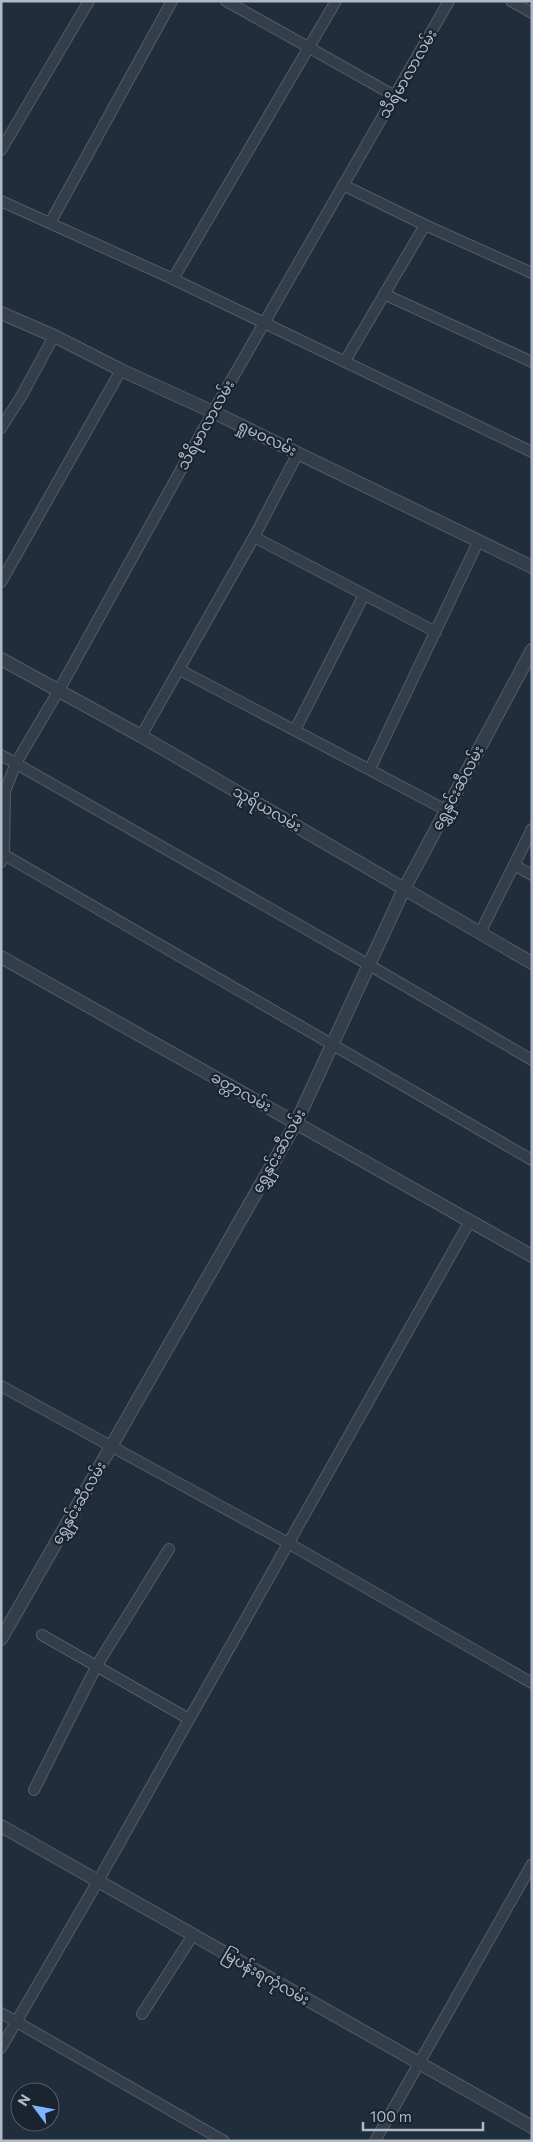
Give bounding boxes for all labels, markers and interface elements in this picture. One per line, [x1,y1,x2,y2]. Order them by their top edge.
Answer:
street label: သီရိမာလာလမ်း [374,26,443,123]
street label: သီရိမာလာလမ်း [173,376,241,475]
street label: ရှုမဝလမ်း [233,415,300,463]
street label: ရွှေနှင်းဆီလမ်း [427,742,490,835]
street label: သူရိယလမ်း [228,781,305,838]
street label: ခတ္တာလမ်း [206,1067,275,1119]
street label: ရွှေနှင်းဆီလမ်း [248,1105,312,1198]
street label: ရွှေနှင်းဆီလမ်း [47,1458,113,1549]
street label: မြပန်းရကုံလမ်း [218,1944,313,2012]
north arrow [10,2082,60,2132]
text: N [14,2091,34,2109]
scale bar [363,2100,483,2132]
text: 100 m [370,2107,412,2125]

